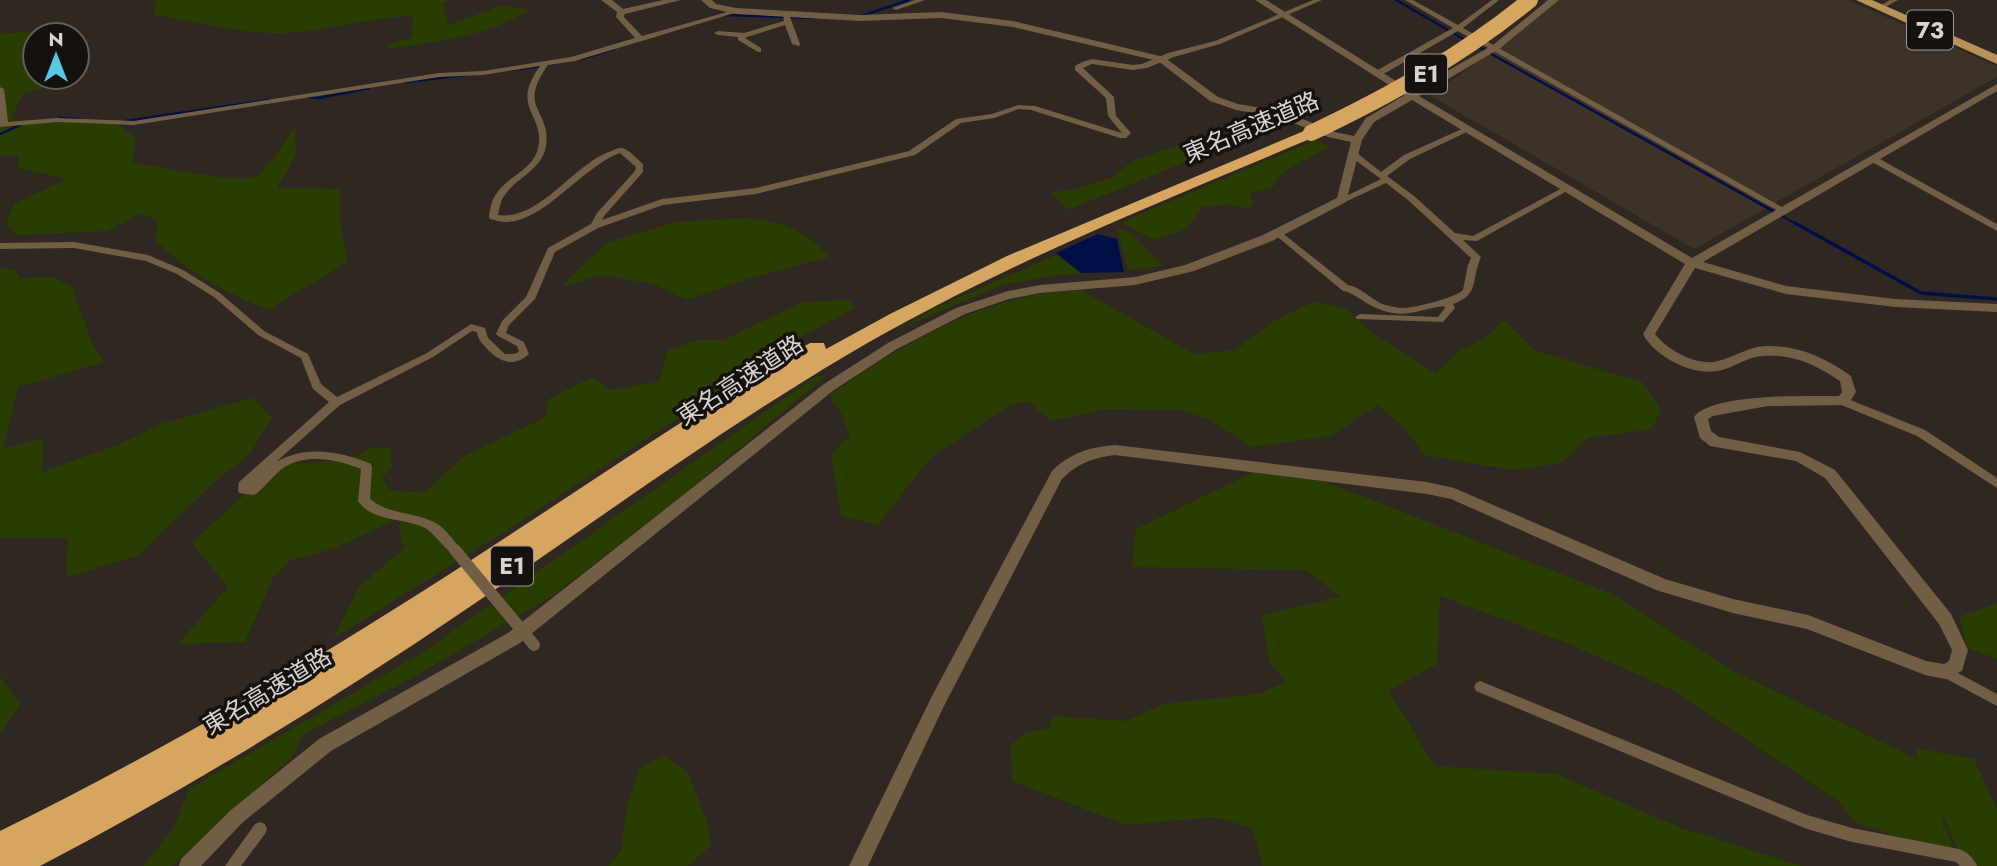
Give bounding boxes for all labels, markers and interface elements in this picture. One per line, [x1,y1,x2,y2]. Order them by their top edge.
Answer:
road number: 73 [1907,10,1953,50]
north arrow [21,21,91,91]
text: N [48,26,64,53]
road number: E1 [1405,54,1447,94]
street label: 東名高速道路 [1178,83,1324,171]
street label: 東名高速道路 [670,326,810,434]
road number: E1 [491,546,533,586]
street label: 東名高速道路 [196,639,338,743]

